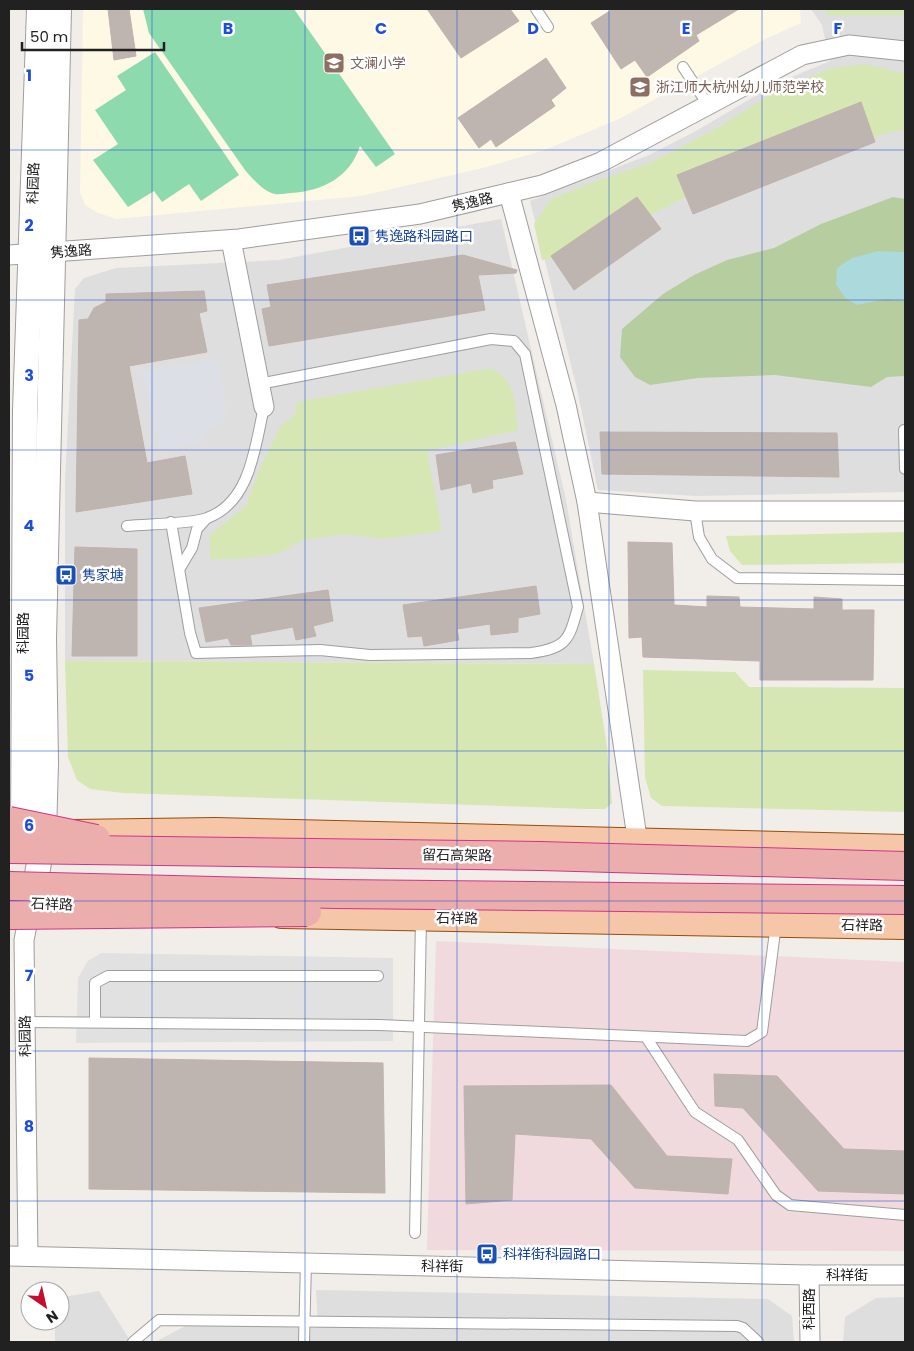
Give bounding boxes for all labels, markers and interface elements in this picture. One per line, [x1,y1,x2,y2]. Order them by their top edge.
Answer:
text: B [223,17,233,40]
text: C [375,17,387,40]
text: D [527,17,539,40]
text: E [682,17,690,40]
text: F [834,17,843,40]
scale bar [22,20,165,52]
text: 50 m [30,26,68,47]
school or university icon: 文澜小学 [322,51,346,75]
place label: 文澜小学 [350,53,406,73]
text: 1 [26,64,32,87]
school or university icon: 浙江师大杭州幼儿师范学校 [628,75,652,99]
place label: 浙江师大杭州幼儿师范学校 [656,77,824,97]
street label: 科园路 [22,162,44,204]
street label: 隽逸路 [449,188,495,216]
text: 2 [24,214,34,237]
bus stop icon: 隽逸路科园路口 [347,224,371,248]
place label: 隽逸路科园路口 [375,226,473,246]
street label: 隽逸路 [49,240,93,262]
text: 3 [24,364,34,387]
text: 4 [24,514,35,537]
bus stop icon: 隽家塘 [54,563,78,587]
place label: 隽家塘 [82,565,124,585]
street label: 科园路 [13,612,33,654]
text: 5 [24,664,34,687]
text: 6 [24,814,34,837]
street label: 留石高架路 [422,844,492,866]
street label: 石祥路 [31,893,73,915]
street label: 石祥路 [436,908,478,928]
street label: 石祥路 [841,915,883,935]
text: 7 [25,964,34,987]
street label: 科园路 [15,1015,35,1057]
text: 8 [24,1115,34,1138]
bus stop icon: 科祥街科园路口 [475,1242,499,1266]
place label: 科祥街科园路口 [503,1244,601,1264]
street label: 科祥街 [421,1256,463,1276]
street label: 科祥街 [826,1265,868,1285]
north arrow [20,1281,70,1331]
street label: 科西路 [799,1288,819,1330]
text: N [42,1306,62,1328]

